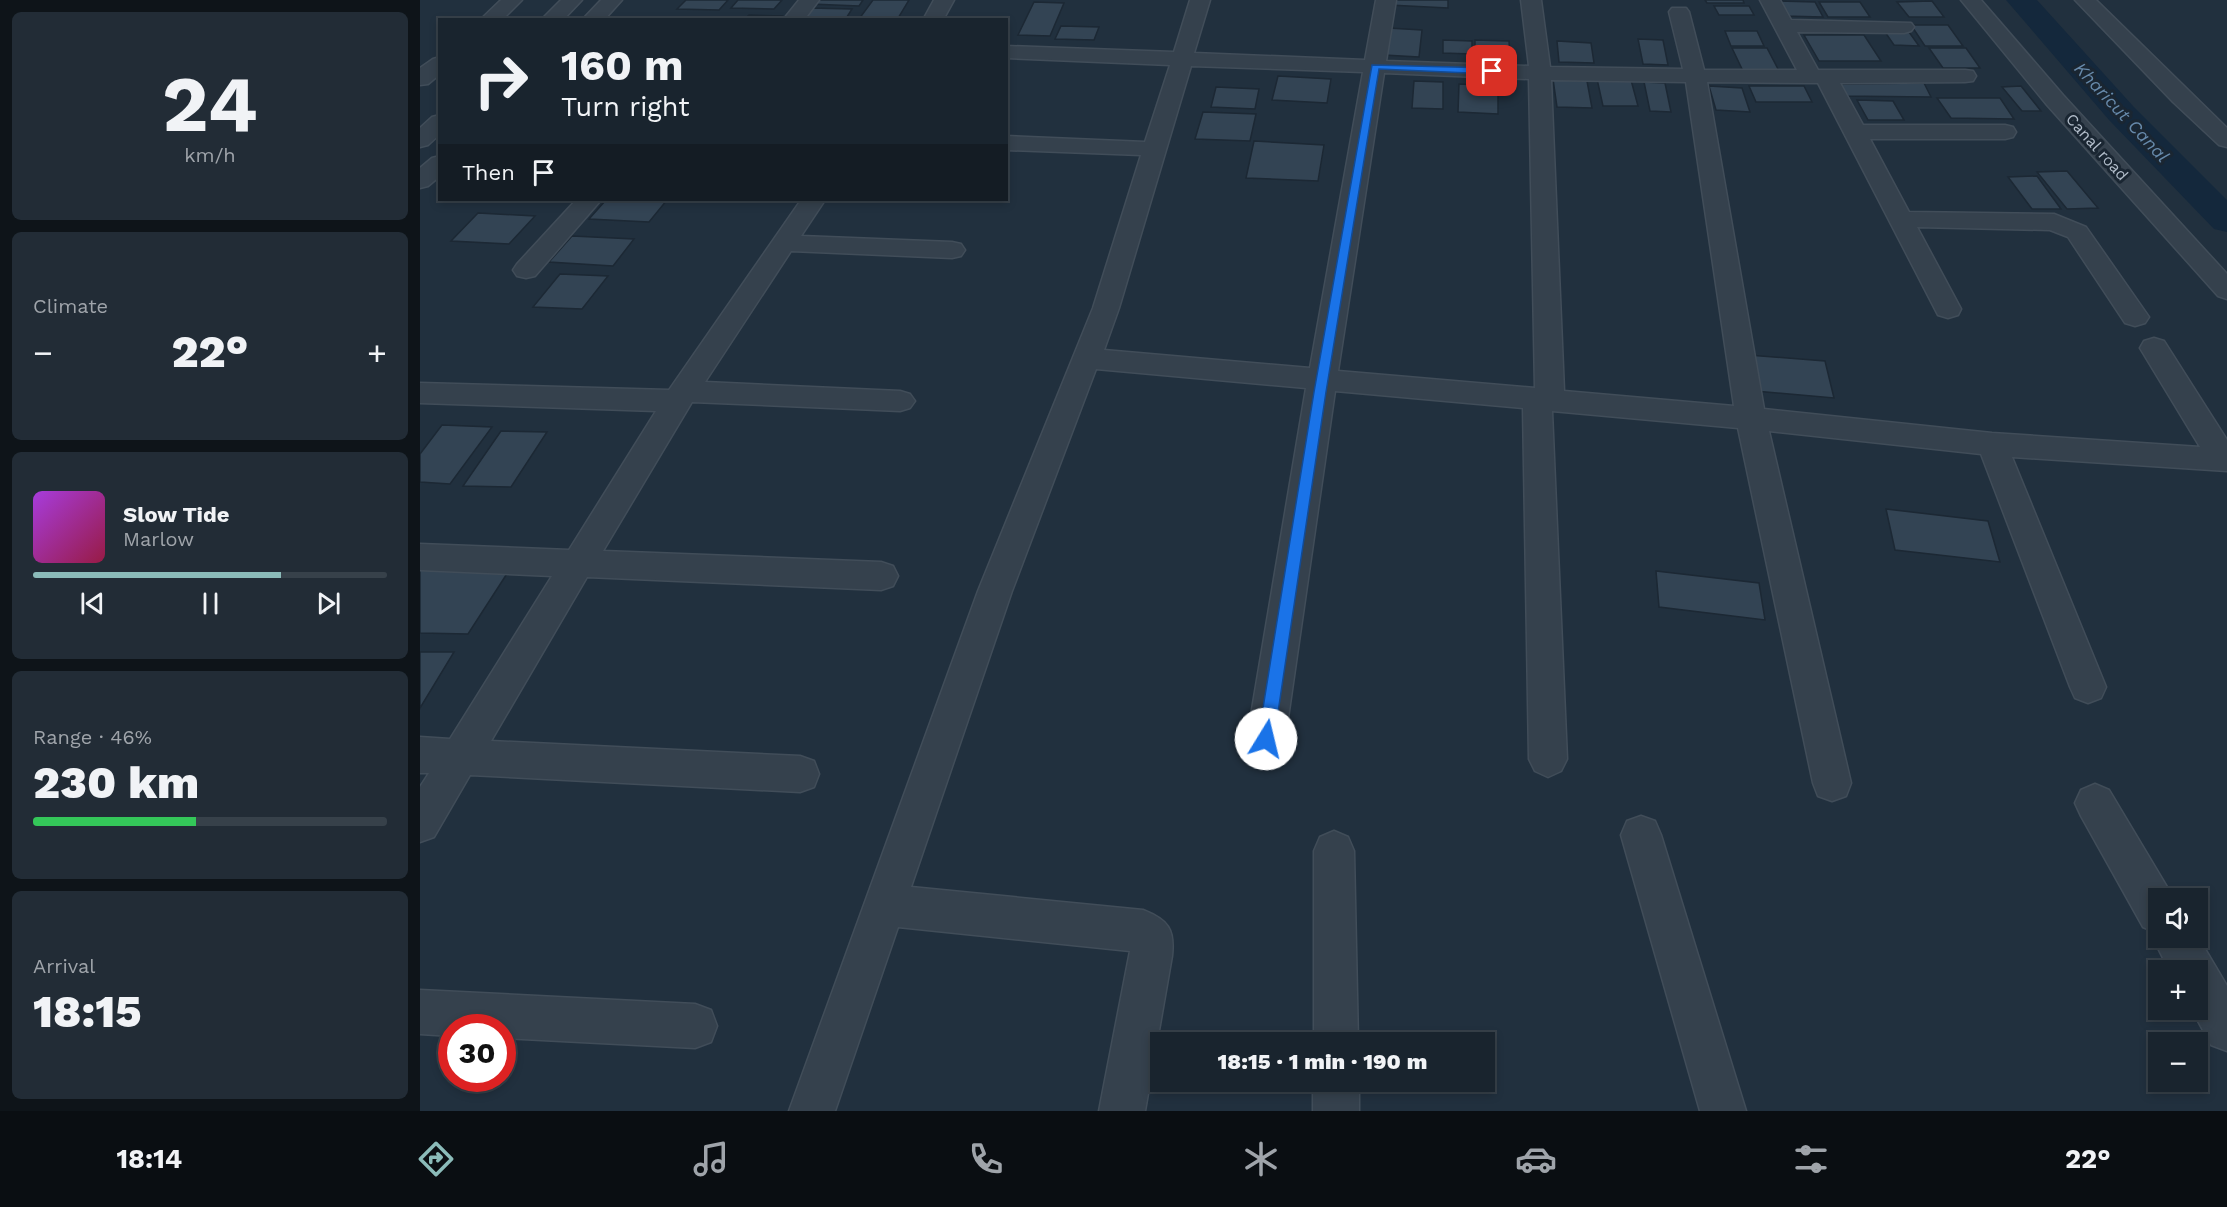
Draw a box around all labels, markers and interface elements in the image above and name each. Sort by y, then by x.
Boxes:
text: 160 m [561,41,684,90]
icon: right [462,42,540,120]
pin [1466,45,1517,96]
icon: arrive [1475,54,1508,87]
text: 24 [162,58,258,150]
water label: Kharicut Canal [2070,58,2174,166]
text: Turn right [561,91,690,123]
street label: Canal road [2062,110,2132,184]
text: km/h [184,143,236,167]
icon: arrive [527,156,560,189]
text: Then [462,160,515,185]
text: Climate [33,294,108,318]
text: 22° [172,325,248,378]
text: − [33,333,53,372]
text: + [367,333,387,372]
text: Slow Tide [123,502,230,527]
text: Marlow [123,527,194,551]
icon: previous [76,587,109,620]
icon: pause [194,587,227,620]
icon: next [312,587,345,620]
position arrow [1234,707,1298,771]
text: Range · 46% [33,725,152,749]
text: 230 km [33,756,199,809]
map controls [2148,888,2208,1092]
button: sound [2148,888,2208,948]
text: Arrival [33,954,95,978]
button: + [2148,960,2208,1020]
text: 18:15 [33,985,141,1038]
speed limit sign: 30 [438,1014,516,1092]
button: − [2148,1032,2208,1092]
text: 18:15 · 1 min · 190 m [1218,1049,1427,1074]
icon: directions [415,1138,457,1180]
icon: music [690,1138,732,1180]
icon: phone [965,1138,1007,1180]
icon: climate [1240,1138,1282,1180]
icon: car [1515,1138,1557,1180]
icon: filters [1790,1138,1832,1180]
text: 18:14 [116,1143,182,1175]
text: 22° [2065,1143,2111,1175]

